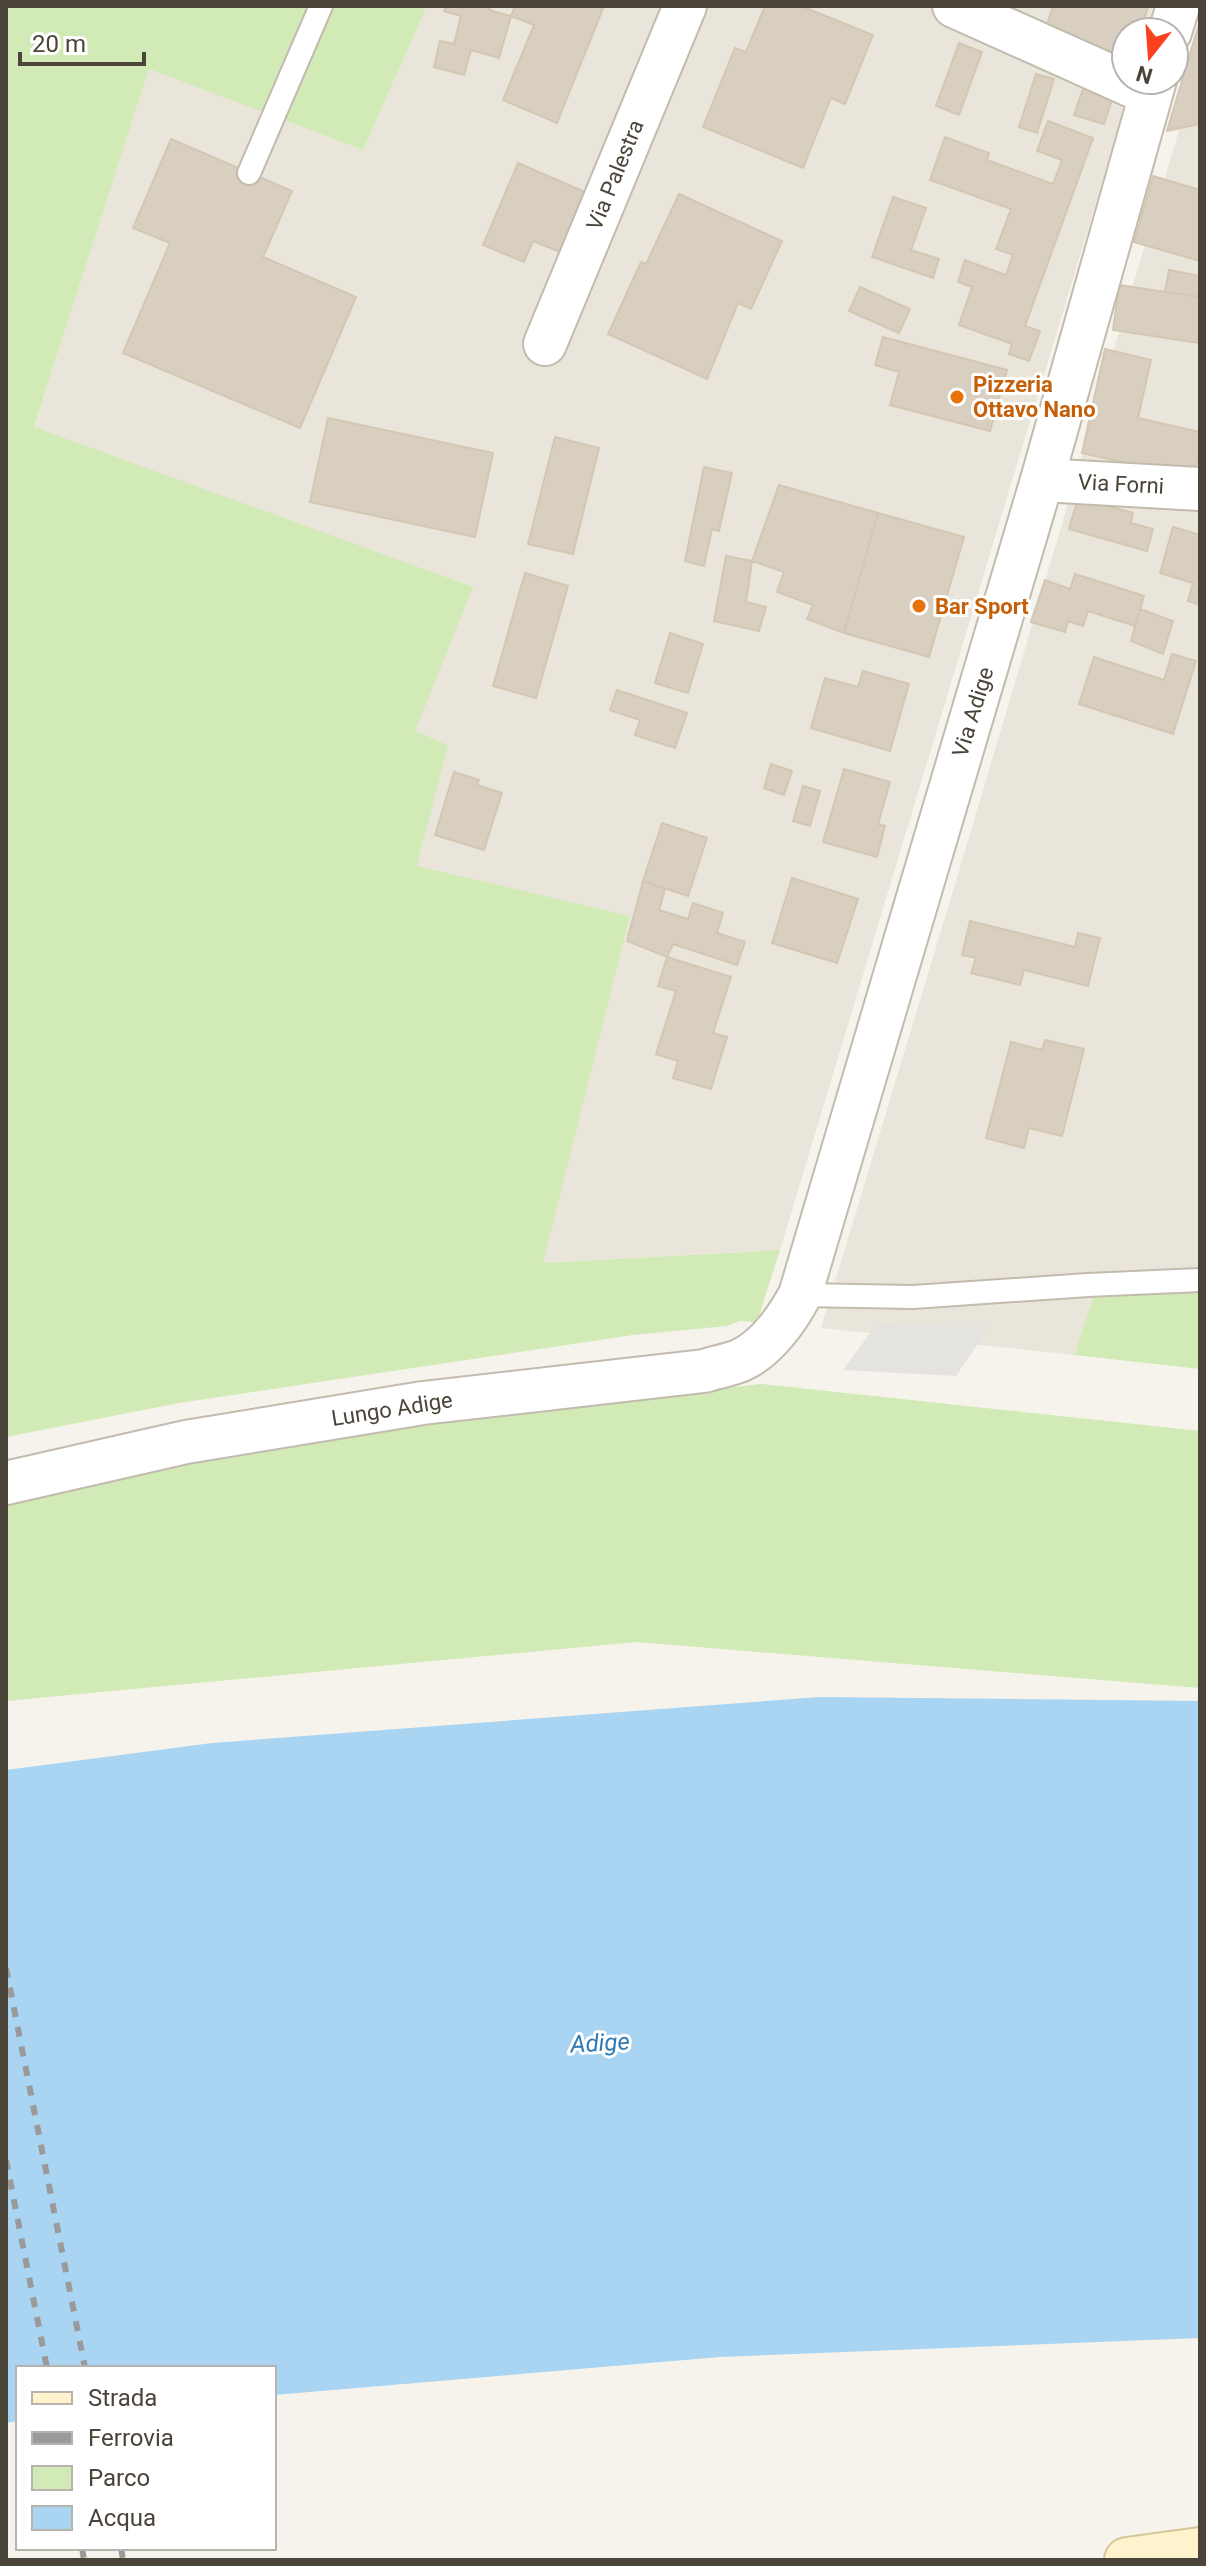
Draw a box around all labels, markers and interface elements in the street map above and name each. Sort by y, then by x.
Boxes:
scale bar [20,16,144,66]
north arrow [1110,16,1190,96]
text: 20 m [32,30,86,58]
text: N [1133,60,1155,89]
street label: Via Palestra [581,116,649,234]
place label: Pizzeria Ottavo Nano [973,372,1096,422]
marker: Pizzeria Ottavo Nano [948,388,966,406]
street label: Via Forni [1077,469,1165,499]
place label: Bar Sport [935,594,1029,619]
marker: Bar Sport [910,597,928,615]
street label: Via Adige [947,664,999,760]
street label: Lungo Adige [330,1387,454,1431]
water label: Adige [569,2027,630,2059]
legend [16,2366,276,2550]
text: Strada [88,2384,157,2412]
text: Ferrovia [88,2424,174,2452]
text: Parco [88,2464,150,2492]
text: Acqua [88,2504,156,2532]

